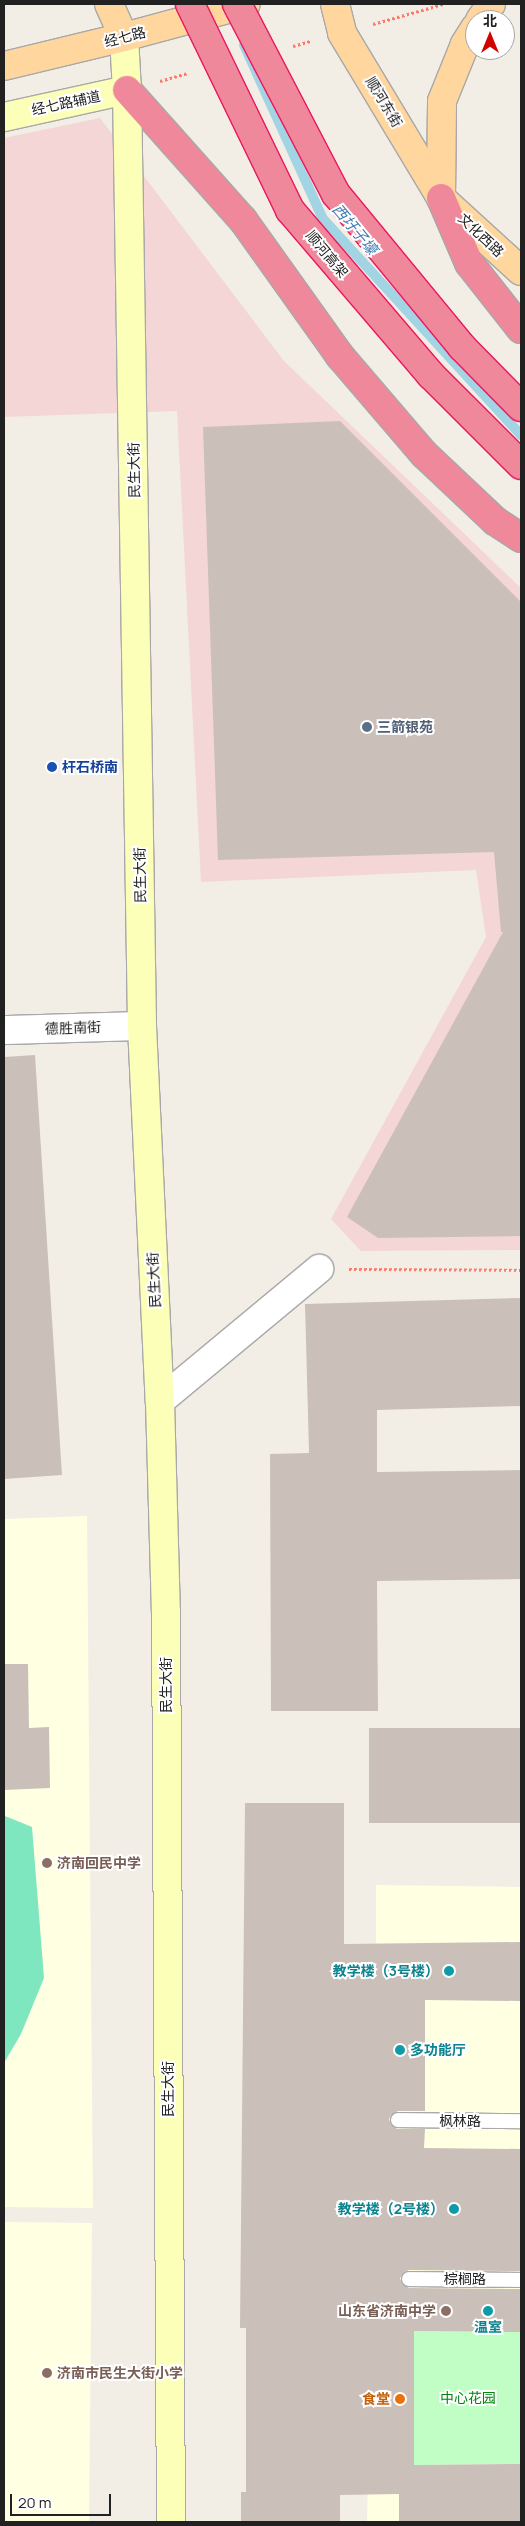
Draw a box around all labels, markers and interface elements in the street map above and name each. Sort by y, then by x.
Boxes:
north arrow [465,10,515,60]
text: 北 [483,11,497,30]
street label: 经七路 [103,24,147,50]
street label: 顺河东街 [362,74,406,130]
street label: 经七路辅道 [30,88,102,118]
water label: 西圩子壕 [329,200,381,258]
street label: 文化西路 [455,210,507,260]
street label: 顺河高架 [303,227,351,281]
street label: 民生大街 [125,442,143,498]
place label: 三箭银苑 [377,719,433,735]
marker: 三箭银苑 [361,721,373,733]
place label: 杆石桥南 [62,759,118,775]
marker: 杆石桥南 [46,761,58,773]
street label: 民生大街 [131,847,149,903]
street label: 德胜南街 [45,1019,101,1037]
street label: 民生大街 [144,1252,164,1308]
street label: 民生大街 [158,1657,174,1713]
place label: 济南回民中学 [57,1855,141,1871]
marker: 济南回民中学 [41,1857,53,1869]
place label: 教学楼（3号楼） [333,1963,439,1979]
marker: 教学楼（3号楼） [443,1965,455,1977]
place label: 多功能厅 [410,2042,466,2058]
marker: 多功能厅 [394,2044,406,2056]
street label: 民生大街 [160,2061,176,2117]
street label: 枫林路 [439,2113,481,2129]
place label: 教学楼（2号楼） [338,2201,444,2217]
marker: 教学楼（2号楼） [448,2203,460,2215]
street label: 棕榈路 [444,2271,486,2287]
place label: 山东省济南中学 [338,2303,436,2319]
marker: 山东省济南中学 [440,2305,452,2317]
marker: 温室 [482,2305,494,2317]
place label: 温室 [474,2319,502,2335]
place label: 济南市民生大街小学 [57,2365,183,2381]
marker: 济南市民生大街小学 [41,2367,53,2379]
park label: 中心花园 [440,2390,496,2406]
place label: 食堂 [362,2391,390,2407]
marker: 食堂 [394,2393,406,2405]
scale bar [12,2484,114,2516]
text: 20 m [18,2492,51,2513]

